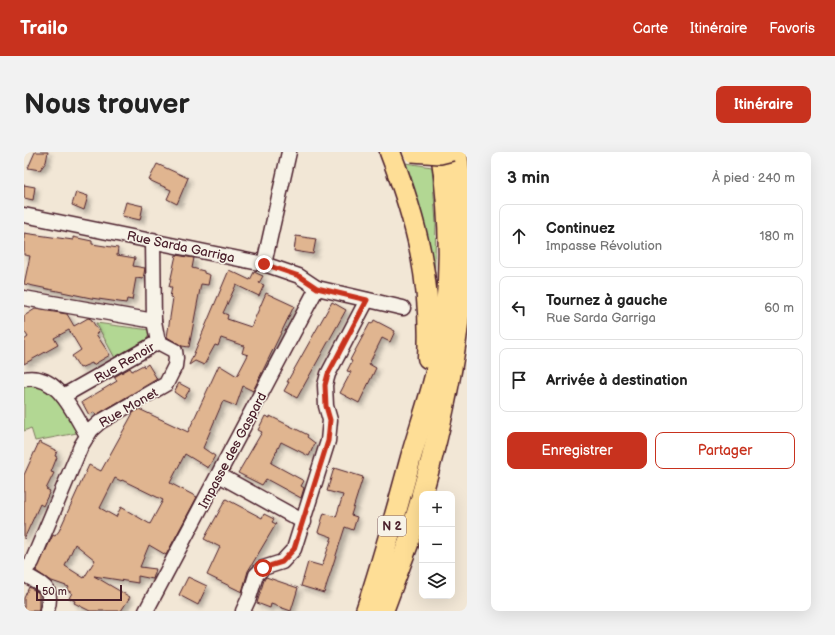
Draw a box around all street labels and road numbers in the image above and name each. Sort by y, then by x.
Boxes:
street label: Rue Sarda Garriga [125,228,236,266]
street label: Rue Renoir [91,339,158,387]
street label: Rue Monet [96,385,161,431]
street label: Impasse des Gaspard [195,390,270,511]
road number: N 2 [378,516,406,536]

